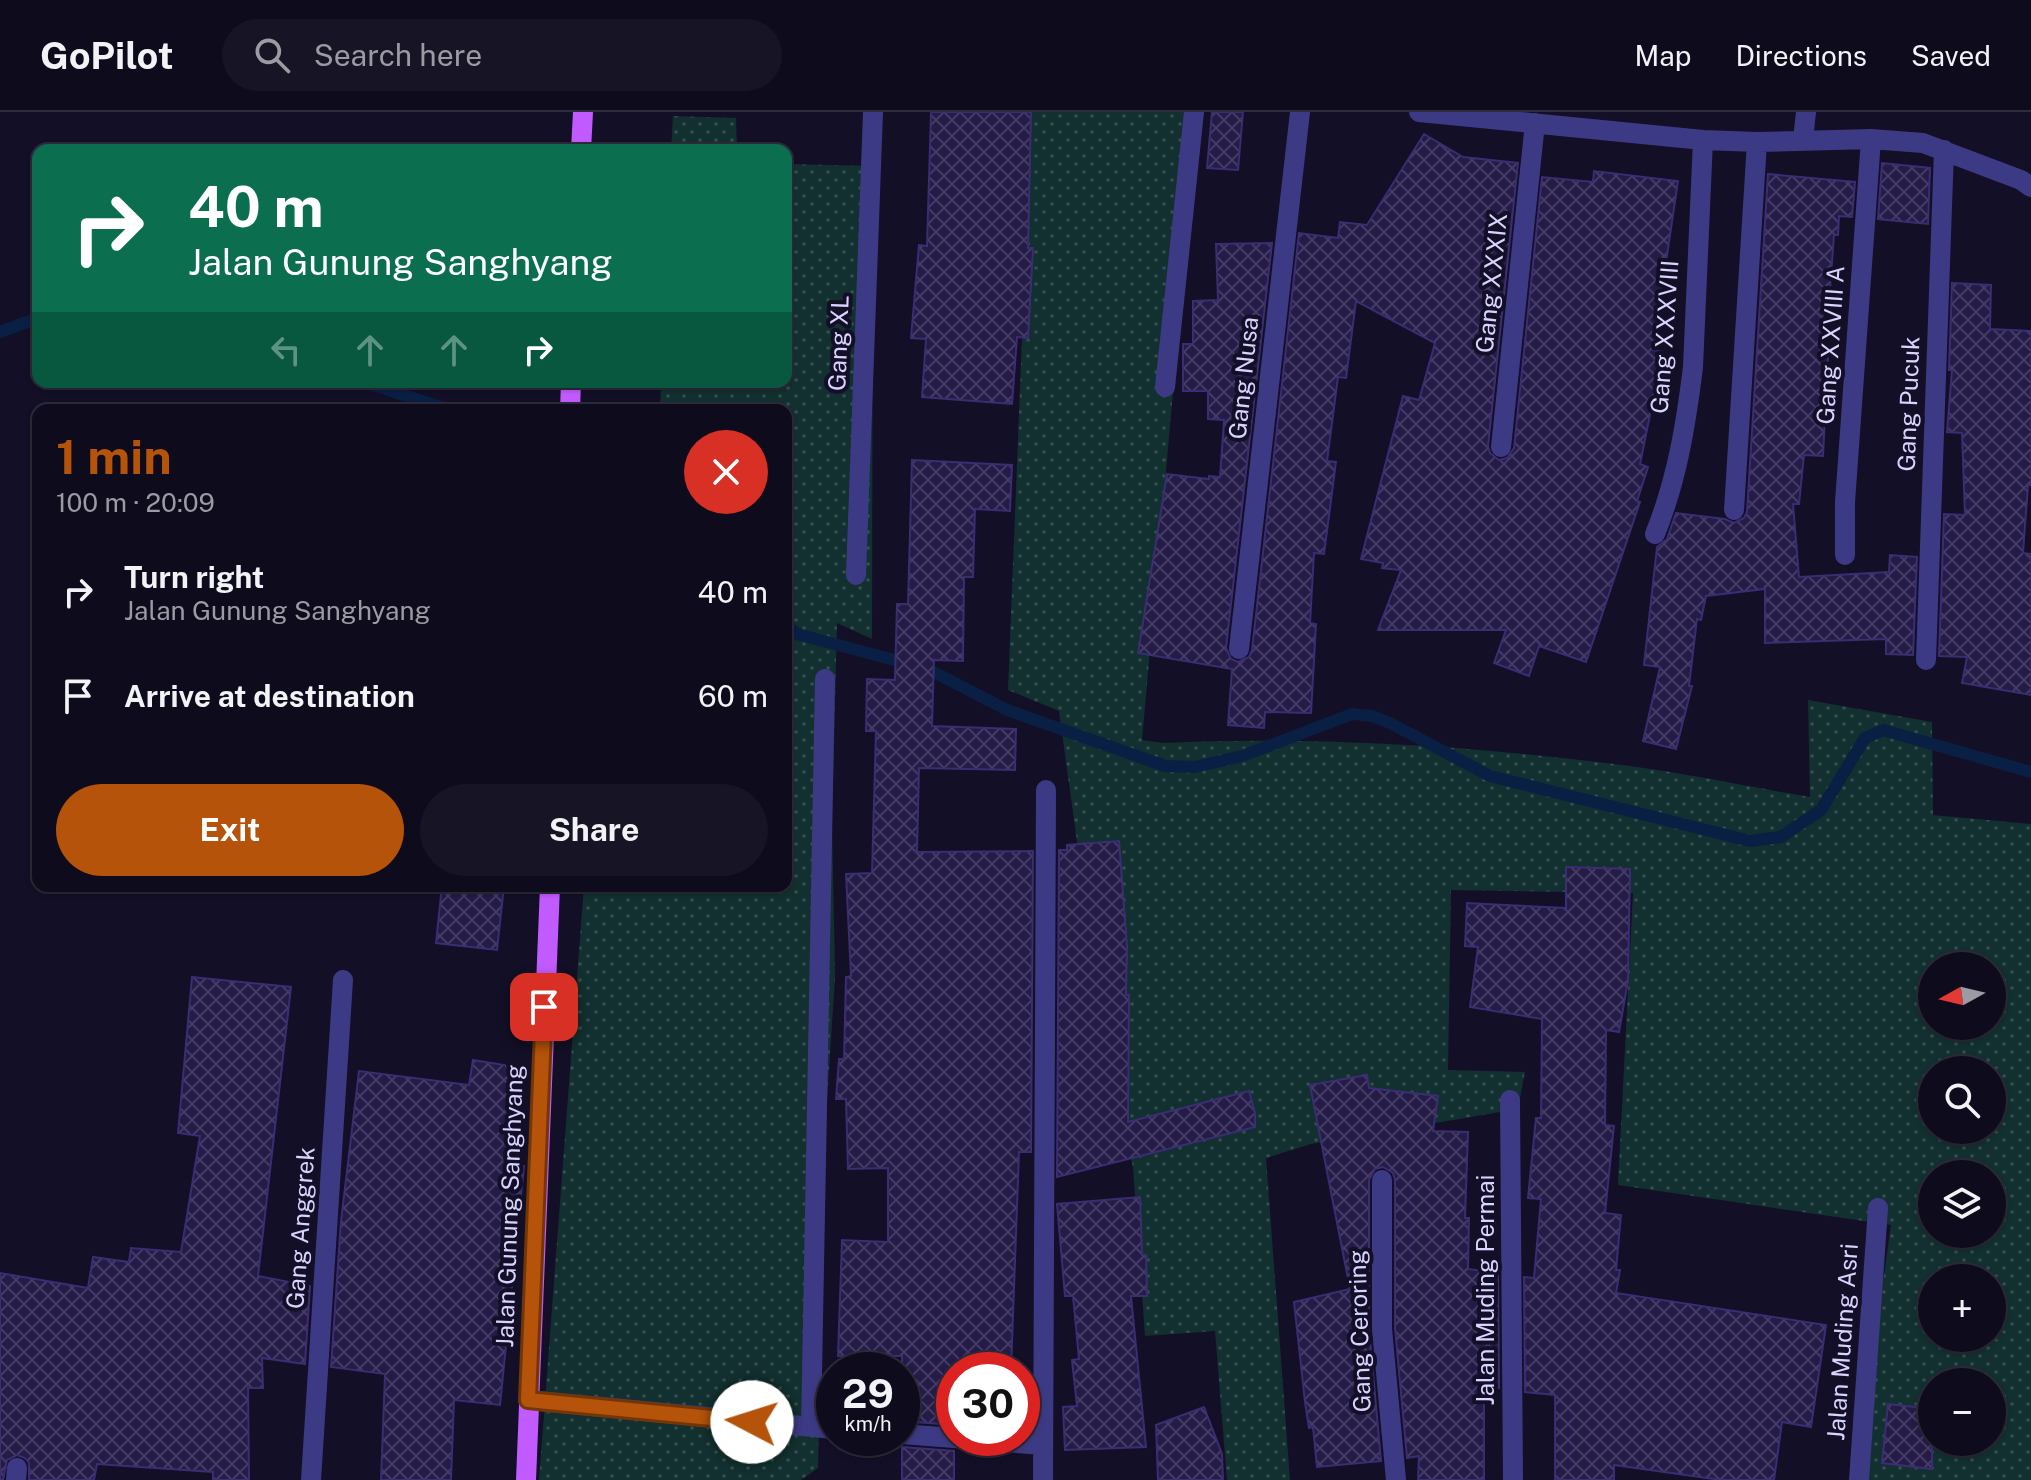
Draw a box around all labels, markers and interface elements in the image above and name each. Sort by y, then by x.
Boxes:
search box [222,19,782,91]
text: GoPilot [40,33,174,78]
icon: search [250,33,294,77]
text: Search here [314,37,482,73]
text: Map [1635,39,1691,72]
text: Directions [1735,39,1867,72]
text: Saved [1911,39,1991,72]
text: 40 m [188,174,324,240]
icon: right [56,176,160,280]
street label: Gang XXXIX [1470,211,1512,354]
text: Jalan Gunung Sanghyang [188,241,613,283]
street label: Gang XXXVIII [1645,259,1683,415]
street label: Gang XXVIII A [1810,265,1850,425]
street label: Gang XL [822,295,854,391]
street label: Gang Nusa [1223,315,1263,441]
icon: left [264,328,308,372]
icon: ahead [348,328,392,372]
icon: ahead [432,328,476,372]
icon: right [516,328,560,372]
street label: Gang Pucuk [1892,336,1924,472]
text: 1 min [56,428,172,485]
button: close [684,430,768,514]
text: 100 m · 20:09 [56,487,215,518]
text: Turn right [124,559,264,595]
icon: right [56,570,100,614]
text: 40 m [698,574,768,610]
text: Jalan Gunung Sanghyang [124,595,431,626]
icon: arrive [56,674,100,718]
text: Arrive at destination [124,678,415,714]
text: 60 m [698,678,768,714]
button: Exit [56,784,404,876]
button: Share [420,784,768,876]
north arrow [1918,952,2006,1040]
map controls [1918,952,2006,1456]
pin [510,973,578,1041]
icon: arrive [522,985,566,1029]
button: search [1918,1056,2006,1144]
street label: Jalan Gunung Sanghyang [490,1064,528,1348]
street label: Gang Anggrek [280,1146,320,1310]
button: layers [1918,1160,2006,1248]
street label: Jalan Muding Permai [1471,1174,1499,1406]
street label: Jalan Muding Asri [1821,1243,1863,1441]
street label: Gang Ceroring [1342,1249,1376,1413]
button: + [1918,1264,2006,1352]
speed limit sign: 30 [936,1352,1040,1456]
button: − [1918,1368,2006,1456]
text: 29 [842,1370,894,1417]
position arrow [710,1380,794,1464]
text: km/h [844,1412,892,1436]

